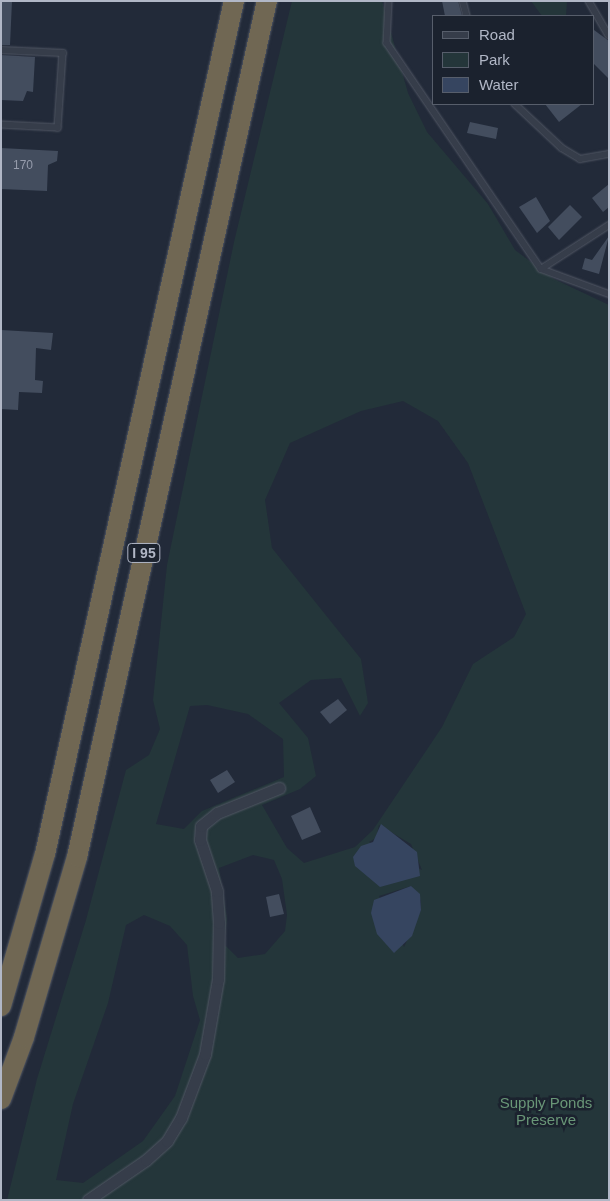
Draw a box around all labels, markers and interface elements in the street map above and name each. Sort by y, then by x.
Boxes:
legend [432,15,595,105]
text: Road [479,26,515,43]
text: Park [479,51,510,68]
text: Water [479,76,518,93]
house number: 170 [13,159,33,173]
road number: I 95 [126,542,162,564]
park label: Supply Ponds Preserve [500,1093,592,1128]

